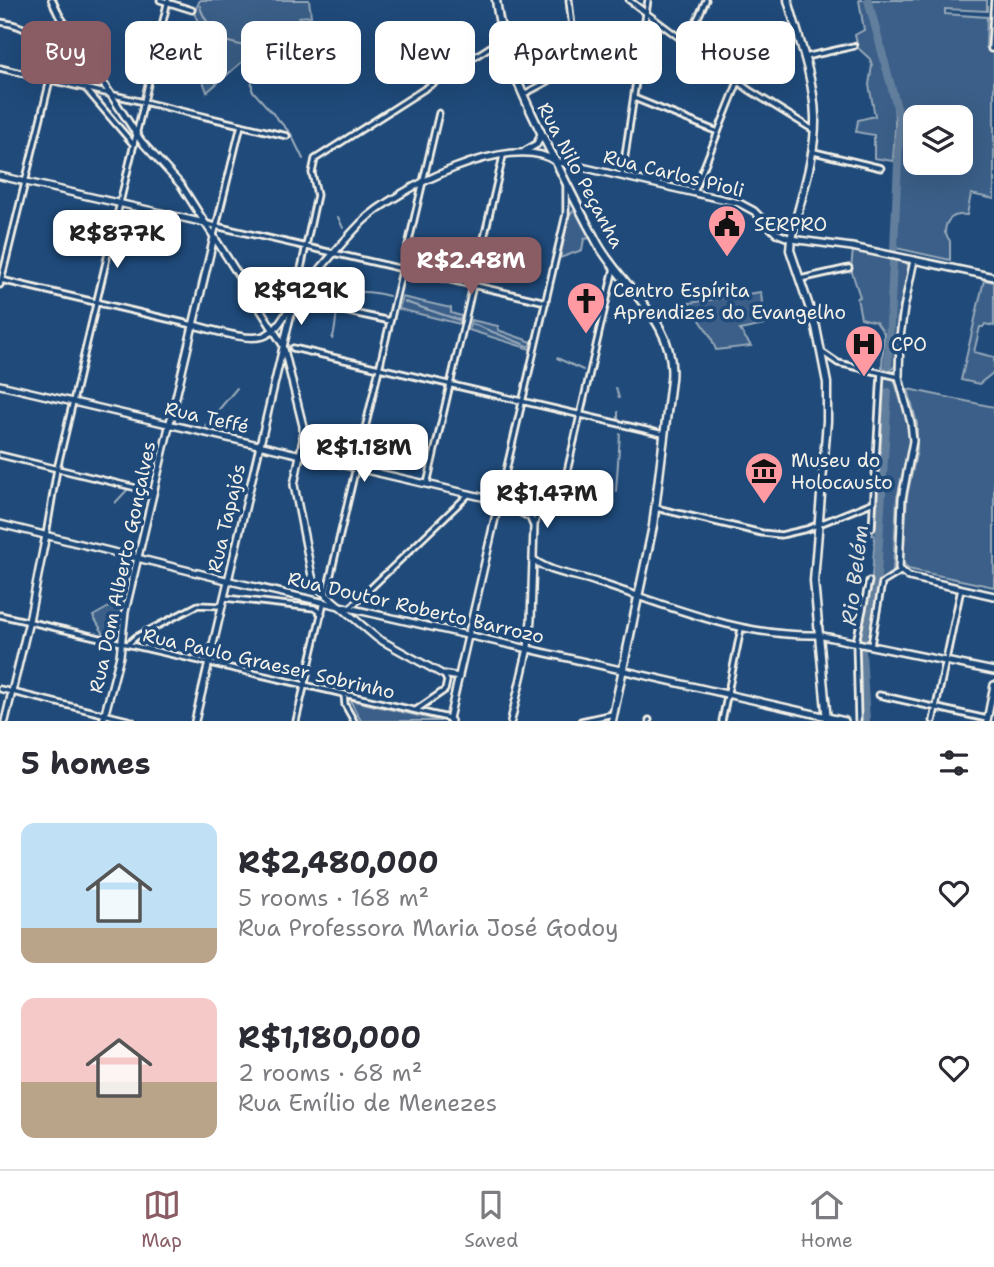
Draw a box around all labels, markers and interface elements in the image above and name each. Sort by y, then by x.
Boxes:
chip: Buy [21,21,111,84]
chip: Rent [125,21,227,84]
chip: Filters [241,21,361,84]
chip: New [375,21,475,84]
chip: Apartment [489,21,662,84]
chip: House [676,21,795,84]
street label: Rua Nilo Peçanha [532,98,630,253]
map controls [903,105,973,175]
button: layers [903,105,973,175]
street label: Rua Carlos Pioli [601,144,747,203]
public building icon: SERPRO [706,203,748,258]
pin: R$877K [60,210,174,270]
place label: SERPRO [754,212,827,237]
text: R$877K [69,218,165,248]
pin: R$2.48M [406,238,536,297]
text: R$2.48M [416,245,526,275]
pin: R$929K [244,268,358,327]
text: R$929K [254,275,348,305]
place label: Centro Espírita Aprendizes do Evangelho [613,278,846,325]
church icon: Centro Espírita Aprendizes do Evangelho [565,280,607,335]
hospital icon: CPO [843,323,885,378]
place label: CPO [891,332,927,357]
street label: Rua Teffé [162,396,252,439]
pin: R$1.18M [299,424,429,484]
text: R$1.18M [316,432,412,462]
street label: Rua Dom Alberto Gonçalves [84,439,161,695]
place label: Museu do Holocausto [791,448,893,495]
museum icon: Museu do Holocausto [743,450,785,505]
street label: Rua Tapajós [202,461,251,575]
pin: R$1.47M [482,470,612,530]
text: R$1.47M [496,478,598,508]
water label: Rio Belém [835,523,875,627]
street label: Rua Doutor Roberto Barrozo [285,566,547,649]
street label: Rua Paulo Graeser Sobrinho [140,622,397,705]
text: 5 homes [21,743,151,784]
icon: filters [935,744,973,782]
text: R$2,480,000 [238,842,439,883]
icon: home [77,851,161,935]
icon: heart [935,874,973,912]
text: 5 rooms · 168 m² [238,883,429,913]
text: Rua Professora Maria José Godoy [238,913,618,943]
text: R$1,180,000 [238,1017,421,1058]
icon: home [77,1026,161,1110]
icon: heart [935,1049,973,1087]
text: 2 rooms · 68 m² [238,1058,422,1088]
text: Rua Emílio de Menezes [238,1088,497,1118]
tab: Map [141,1186,182,1253]
tab: Saved [464,1186,518,1253]
tab: Home [801,1186,853,1253]

